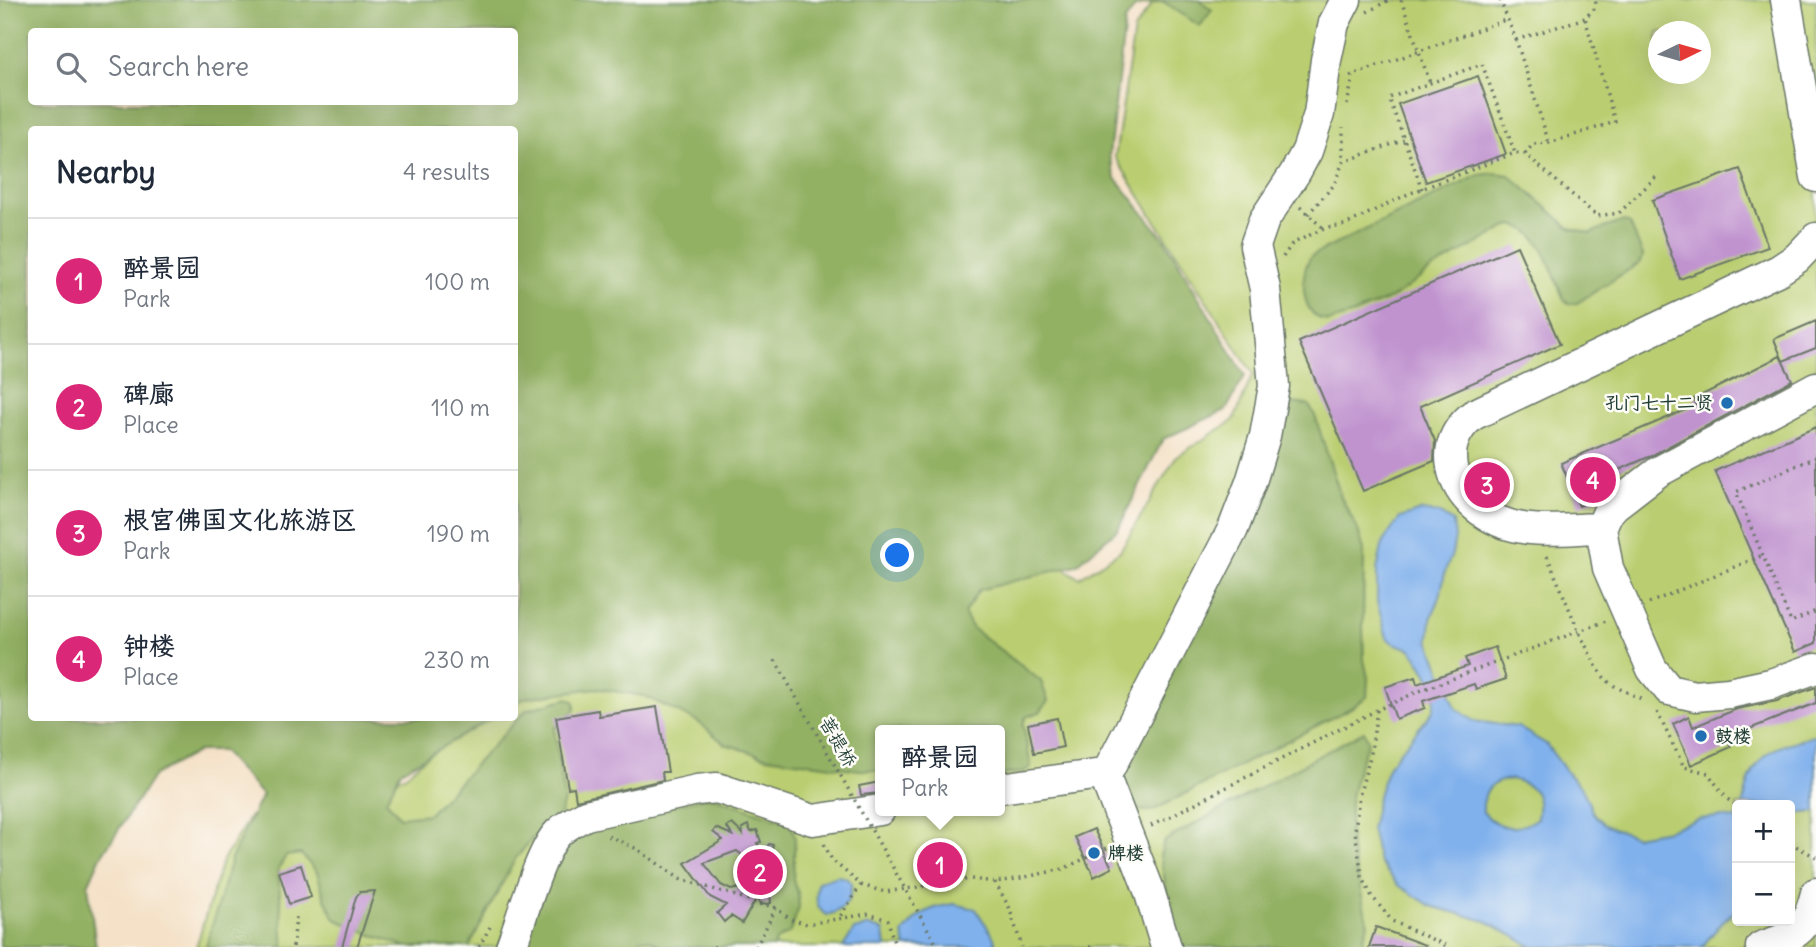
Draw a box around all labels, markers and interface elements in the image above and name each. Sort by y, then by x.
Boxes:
north arrow [1648,21,1711,84]
search box [28,28,518,105]
icon: search [52,48,90,86]
text: Search here [108,50,249,83]
text: Nearby [56,153,156,191]
text: 4 results [403,157,490,186]
text: 醉景园 [123,251,201,284]
text: 1 [74,267,84,296]
text: 100 m [425,267,490,296]
text: Park [123,284,171,313]
text: 碑廊 [123,377,175,410]
place label: 孔门七十二贤 [1605,391,1713,414]
text: 2 [73,393,85,422]
text: 110 m [431,393,490,422]
marker: 孔门七十二贤 [1719,395,1735,411]
text: Place [123,410,179,439]
pin: 4 [1570,454,1616,506]
pin: 3 [1464,459,1510,511]
text: 根宫佛国文化旅游区 [123,503,357,536]
text: 3 [72,519,86,548]
text: 190 m [427,519,490,548]
text: Park [123,536,171,565]
your location [880,538,914,572]
text: 钟楼 [123,629,175,662]
text: 4 [72,645,86,674]
text: 230 m [424,645,490,674]
text: Place [123,662,179,691]
street label: 菩提桥 [815,713,862,771]
place label: 鼓楼 [1715,724,1751,747]
popup [875,725,1005,816]
marker: 鼓楼 [1693,728,1709,744]
text: 醉景园 [901,740,979,773]
text: Park [901,773,949,802]
map controls [1732,800,1795,926]
button: + [1732,800,1795,863]
pin: 1 [917,839,963,891]
place label: 牌楼 [1108,841,1144,864]
marker: 牌楼 [1086,845,1102,861]
pin: 2 [737,846,783,898]
button: − [1732,863,1795,926]

